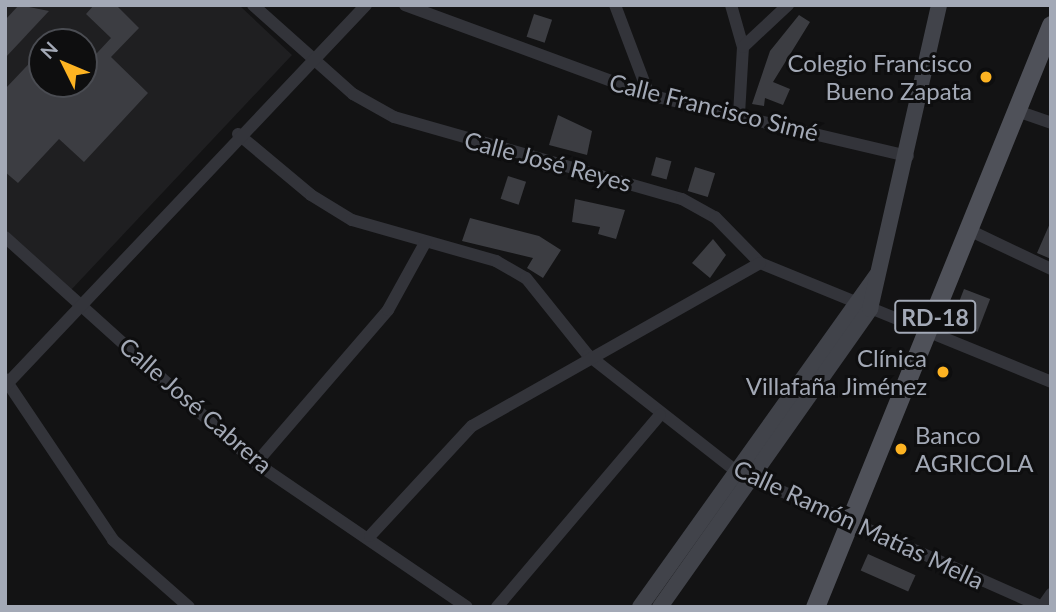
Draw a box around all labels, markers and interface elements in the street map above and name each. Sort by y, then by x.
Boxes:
north arrow [28,28,98,98]
text: N [35,37,62,63]
place label: Colegio Francisco Bueno Zapata [787,49,972,105]
street label: Calle Francisco Simé [607,67,821,147]
marker: Colegio Francisco Bueno Zapata [978,69,994,85]
street label: Calle José Reyes [461,125,635,197]
road number: RD-18 [893,298,977,336]
street label: Calle José Cabrera [114,331,278,479]
place label: Clínica Villafaña Jiménez [745,344,927,400]
marker: Clínica Villafaña Jiménez [933,362,953,382]
place label: Banco AGRICOLA [915,421,1034,477]
marker: Banco AGRICOLA [893,441,909,457]
street label: Calle Ramón Matías Mella [729,453,989,595]

